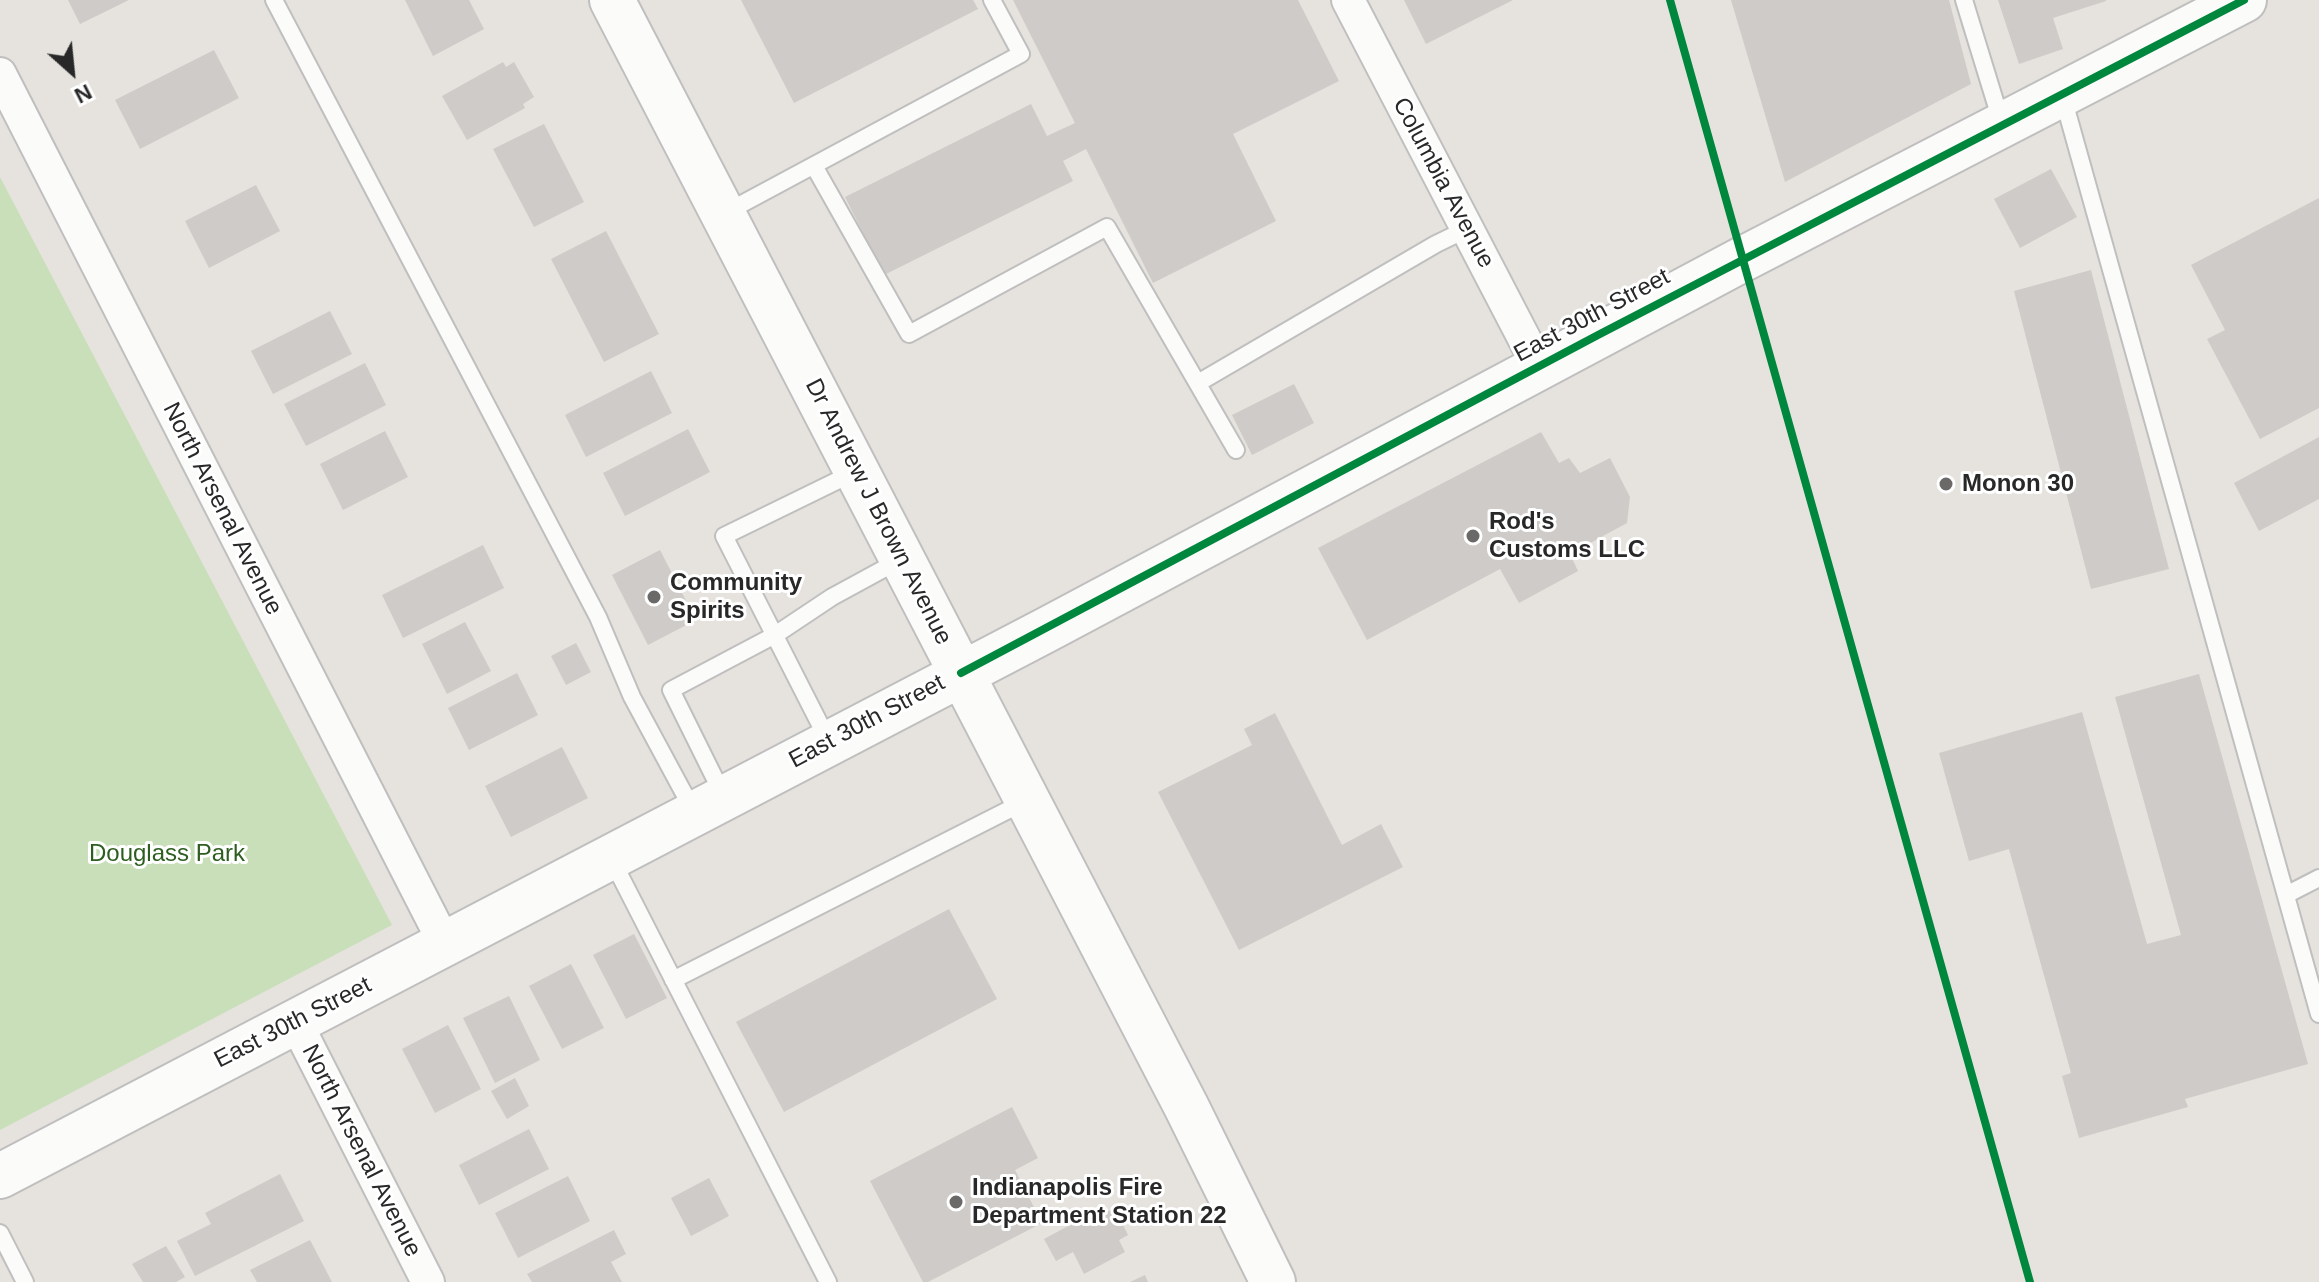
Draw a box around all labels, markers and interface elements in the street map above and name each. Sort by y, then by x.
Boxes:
north arrow [32,32,112,112]
text: N [70,79,96,109]
street label: Columbia Avenue [1386,93,1500,273]
street label: East 30th Street [1509,263,1675,369]
street label: Dr Andrew J Brown Avenue [798,374,958,650]
street label: North Arsenal Avenue [156,398,288,620]
place label: Monon 30 [1962,470,2074,498]
marker: Monon 30 [1937,475,1955,493]
place label: Rod's Customs LLC [1489,508,1645,564]
marker: Rod's Customs LLC [1464,527,1482,545]
place label: Community Spirits [670,569,802,625]
marker: Community Spirits [645,588,663,606]
street label: East 30th Street [784,669,950,775]
park label: Douglass Park [89,840,245,868]
street label: East 30th Street [210,971,376,1075]
street label: North Arsenal Avenue [295,1040,427,1262]
place label: Indianapolis Fire Department Station 22 [972,1174,1227,1230]
marker: Indianapolis Fire Department Station 22 [947,1193,965,1211]

